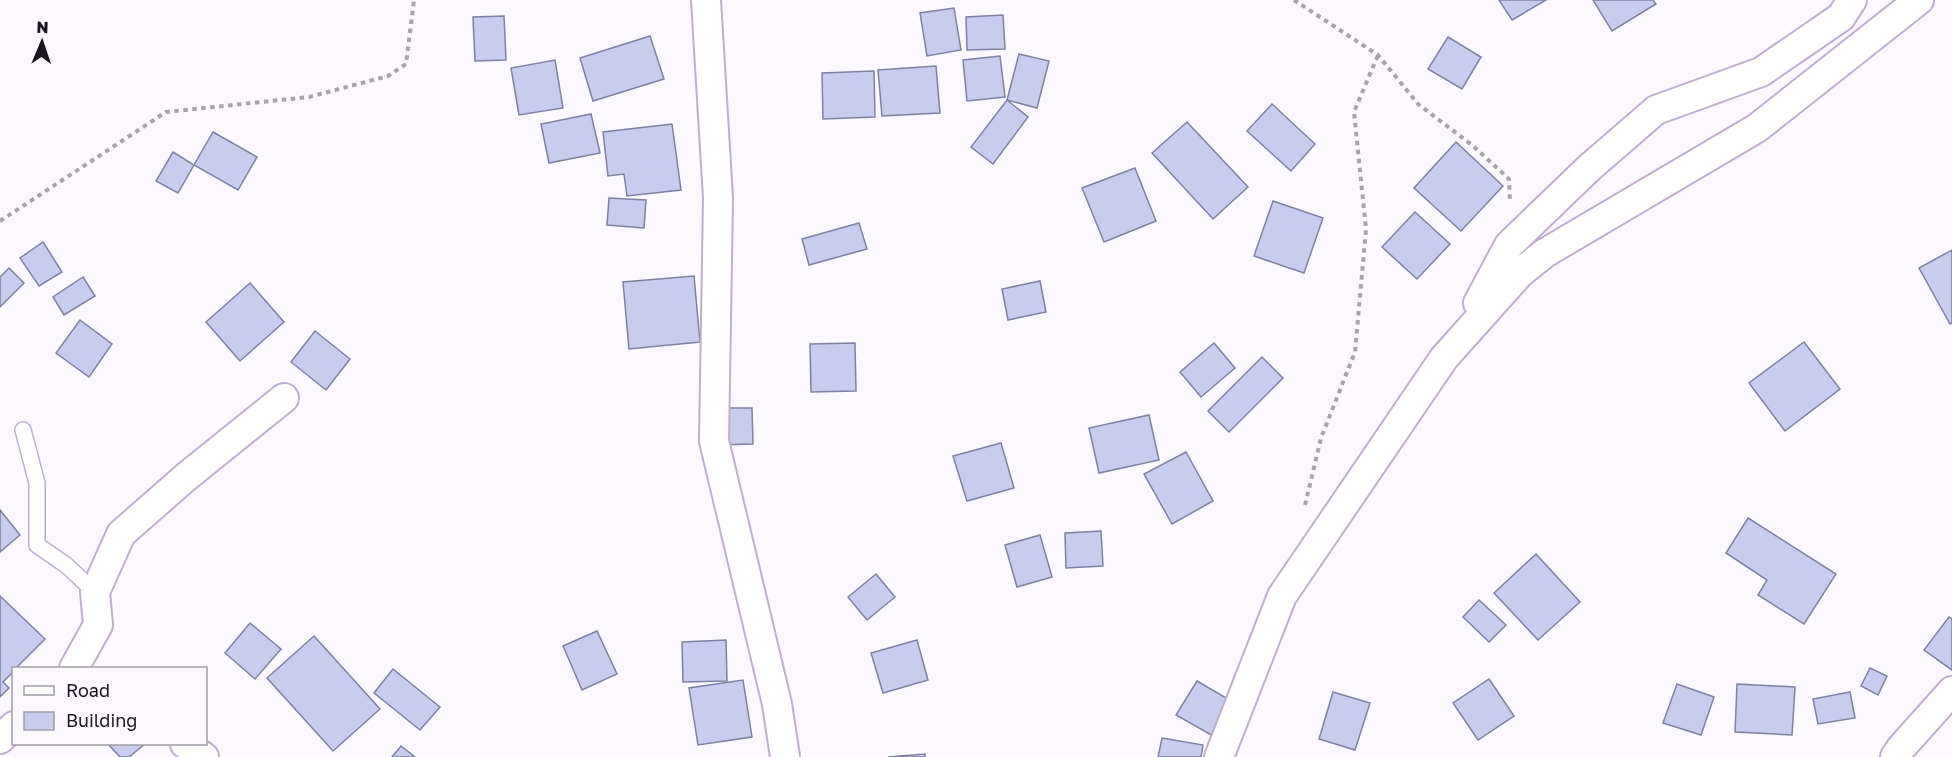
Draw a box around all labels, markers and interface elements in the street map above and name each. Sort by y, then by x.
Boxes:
north arrow [12,12,72,72]
text: N [36,17,49,37]
legend [12,667,207,745]
text: Road [66,679,110,701]
text: Building [66,709,137,731]

